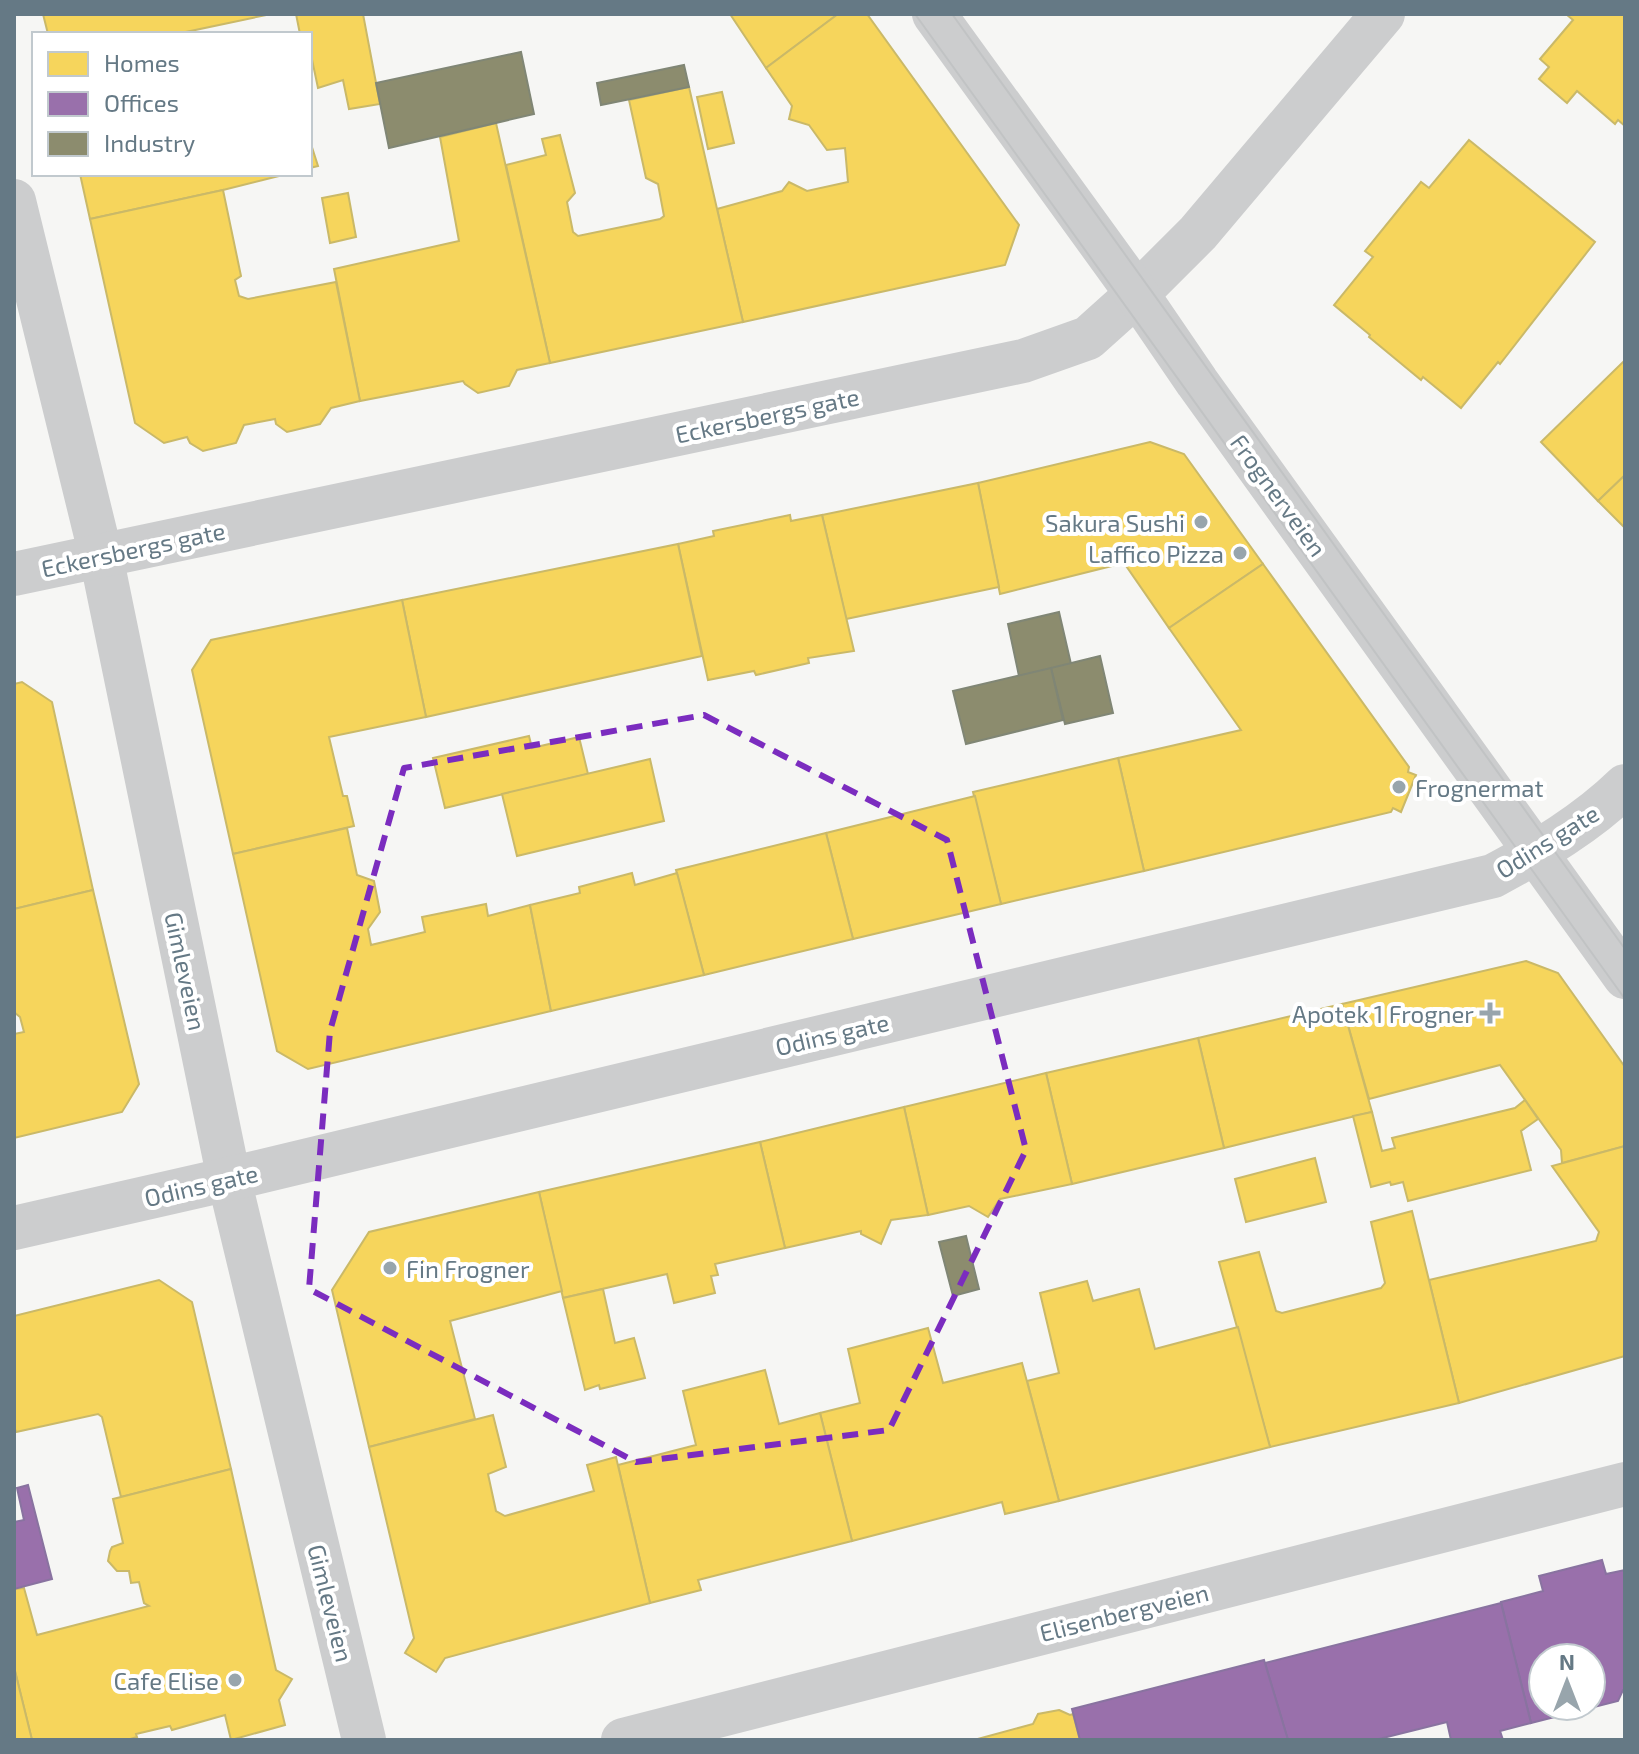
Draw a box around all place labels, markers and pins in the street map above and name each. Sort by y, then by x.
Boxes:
place label: Sakura Sushi [1045,508,1185,537]
marker: Sakura Sushi [1192,513,1210,531]
place label: Laffico Pizza [1088,539,1224,568]
marker: Laffico Pizza [1231,544,1249,562]
place label: Frognermat [1415,773,1544,802]
marker: Frognermat [1390,778,1408,796]
place label: Apotek 1 Frogner [1292,999,1474,1028]
marker: Apotek 1 Frogner [1481,1004,1499,1022]
place label: Fin Frogner [406,1254,530,1283]
marker: Fin Frogner [381,1259,399,1277]
place label: Cafe Elise [113,1666,219,1695]
marker: Cafe Elise [226,1671,244,1689]

